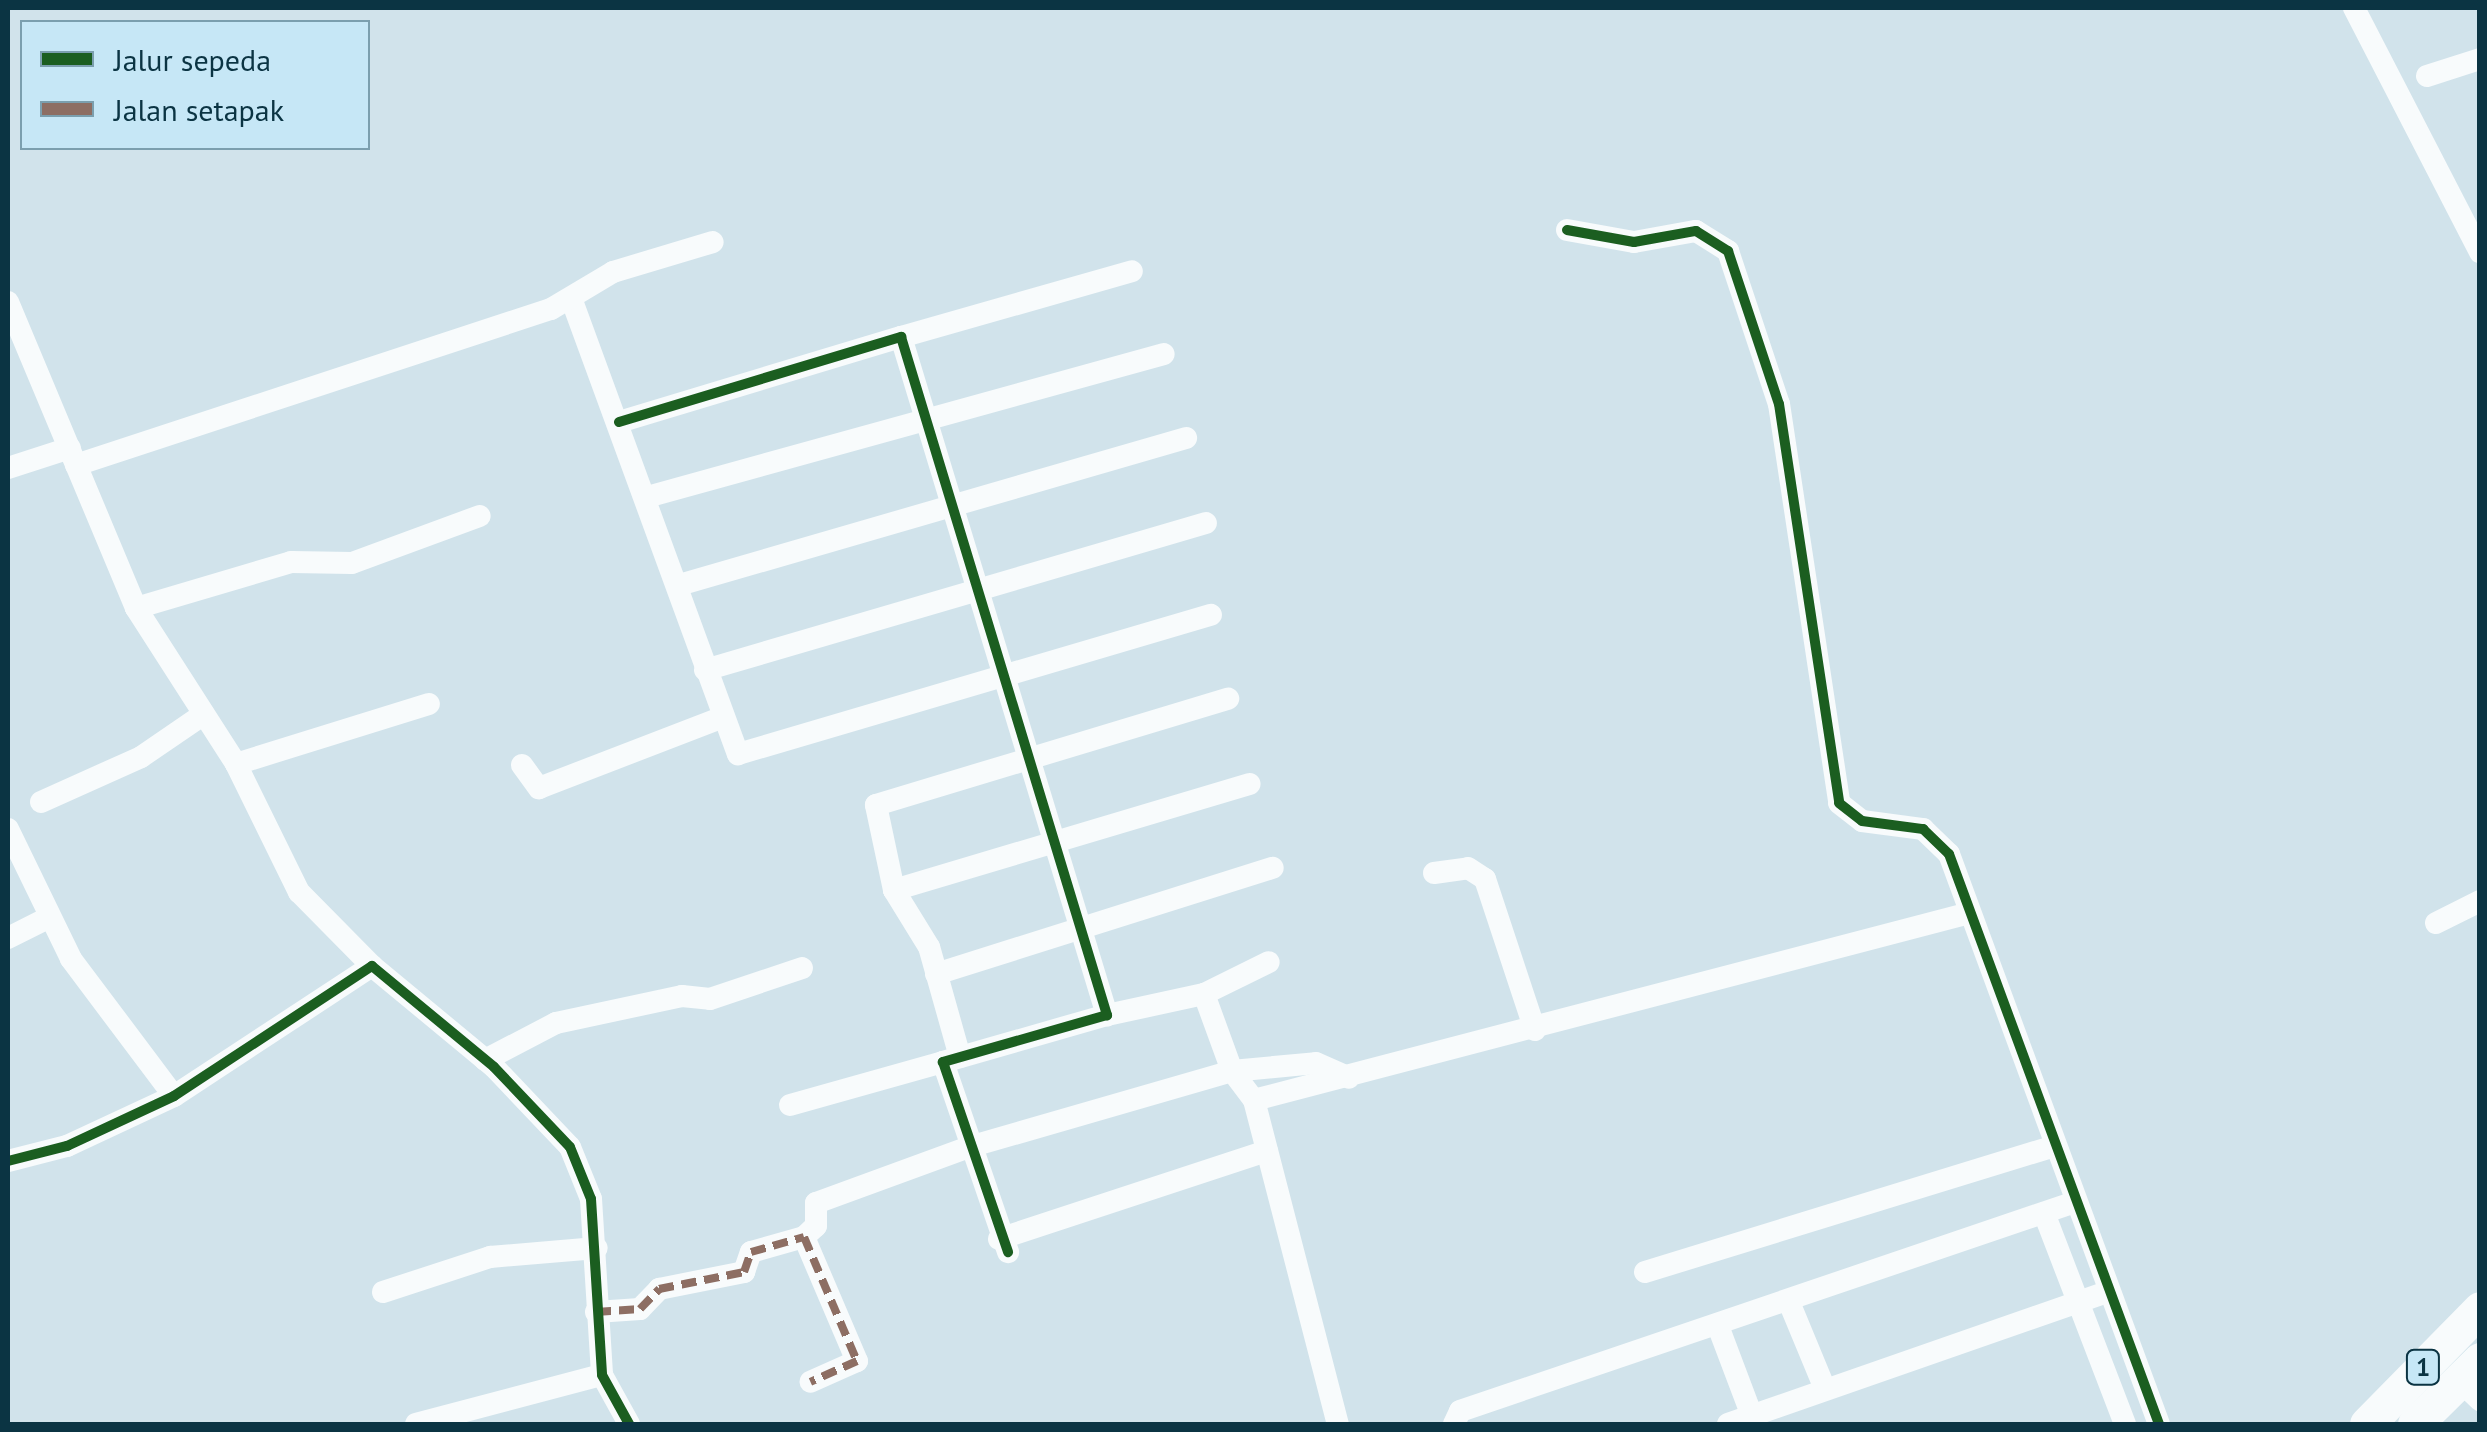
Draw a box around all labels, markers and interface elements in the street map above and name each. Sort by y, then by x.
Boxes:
legend [20,20,370,150]
text: Jalur sepeda [114,40,271,79]
text: Jalan setapak [114,90,284,129]
road number: 1 [2406,1347,2440,1387]

